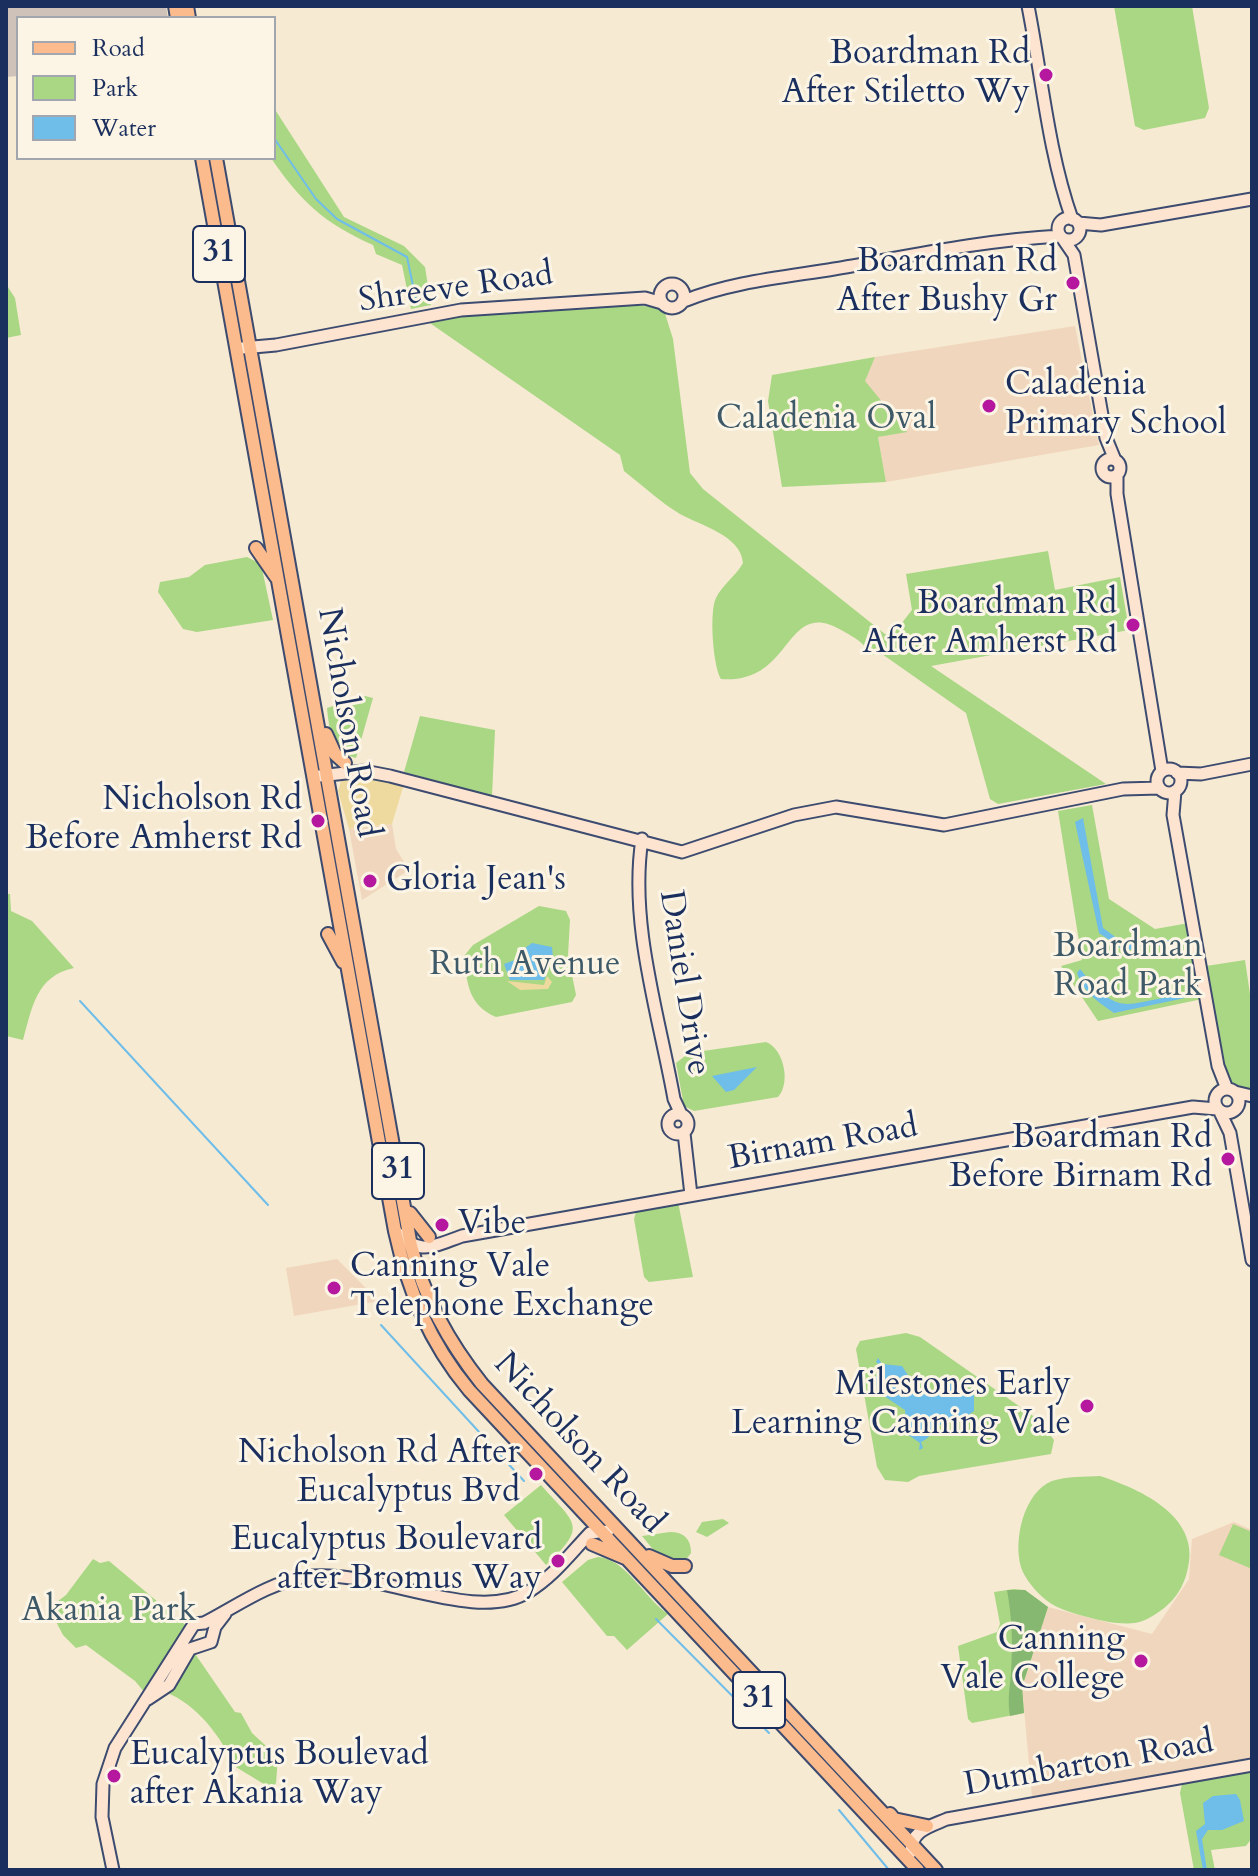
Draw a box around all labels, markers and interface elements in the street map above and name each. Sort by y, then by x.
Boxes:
legend [16,16,276,160]
text: Road [92,32,145,65]
place label: Boardman Rd After Stiletto Wy [782,35,1030,114]
marker: Boardman Rd After Stiletto Wy [1037,66,1055,84]
text: Park [92,72,138,105]
text: Water [92,112,156,145]
road number: 31 [193,226,245,282]
place label: Boardman Rd After Bushy Gr [837,243,1057,322]
street label: Shreeve Road [356,255,556,323]
marker: Boardman Rd After Bushy Gr [1064,274,1082,292]
place label: Caladenia Primary School [1005,366,1227,446]
marker: Caladenia Primary School [980,397,998,415]
park label: Caladenia Oval [716,400,936,440]
place label: Boardman Rd After Amherst Rd [862,585,1117,664]
street label: Nicholson Road [307,605,387,841]
marker: Boardman Rd After Amherst Rd [1124,616,1142,634]
place label: Nicholson Rd Before Amherst Rd [25,781,302,860]
marker: Nicholson Rd Before Amherst Rd [309,812,327,830]
place label: Gloria Jean's [386,861,566,901]
marker: Gloria Jean's [361,872,379,890]
street label: Daniel Drive [648,888,718,1078]
park label: Boardman Road Park [1053,928,1203,1008]
park label: Ruth Avenue [429,946,621,986]
street label: Birnam Road [725,1107,921,1181]
place label: Boardman Rd Before Birnam Rd [949,1119,1212,1198]
road number: 31 [372,1143,424,1199]
marker: Boardman Rd Before Birnam Rd [1219,1150,1237,1168]
place label: Vibe [458,1205,526,1245]
marker: Vibe [433,1216,451,1234]
place label: Canning Vale Telephone Exchange [350,1248,654,1328]
marker: Canning Vale Telephone Exchange [325,1279,343,1297]
street label: Nicholson Road [484,1345,672,1543]
place label: Milestones Early Learning Canning Vale [731,1366,1071,1446]
marker: Milestones Early Learning Canning Vale [1078,1397,1096,1415]
place label: Nicholson Rd After Eucalyptus Bvd [238,1434,520,1514]
marker: Nicholson Rd After Eucalyptus Bvd [527,1465,545,1483]
place label: Eucalyptus Boulevard after Bromus Way [231,1521,542,1600]
marker: Eucalyptus Boulevard after Bromus Way [549,1552,567,1570]
park label: Akania Park [21,1592,197,1632]
place label: Canning Vale College [940,1621,1125,1700]
marker: Canning Vale College [1132,1652,1150,1670]
road number: 31 [733,1672,785,1728]
street label: Dumbarton Road [961,1723,1217,1807]
place label: Eucalyptus Boulevad after Akania Way [130,1736,429,1816]
marker: Eucalyptus Boulevad after Akania Way [105,1767,123,1785]

